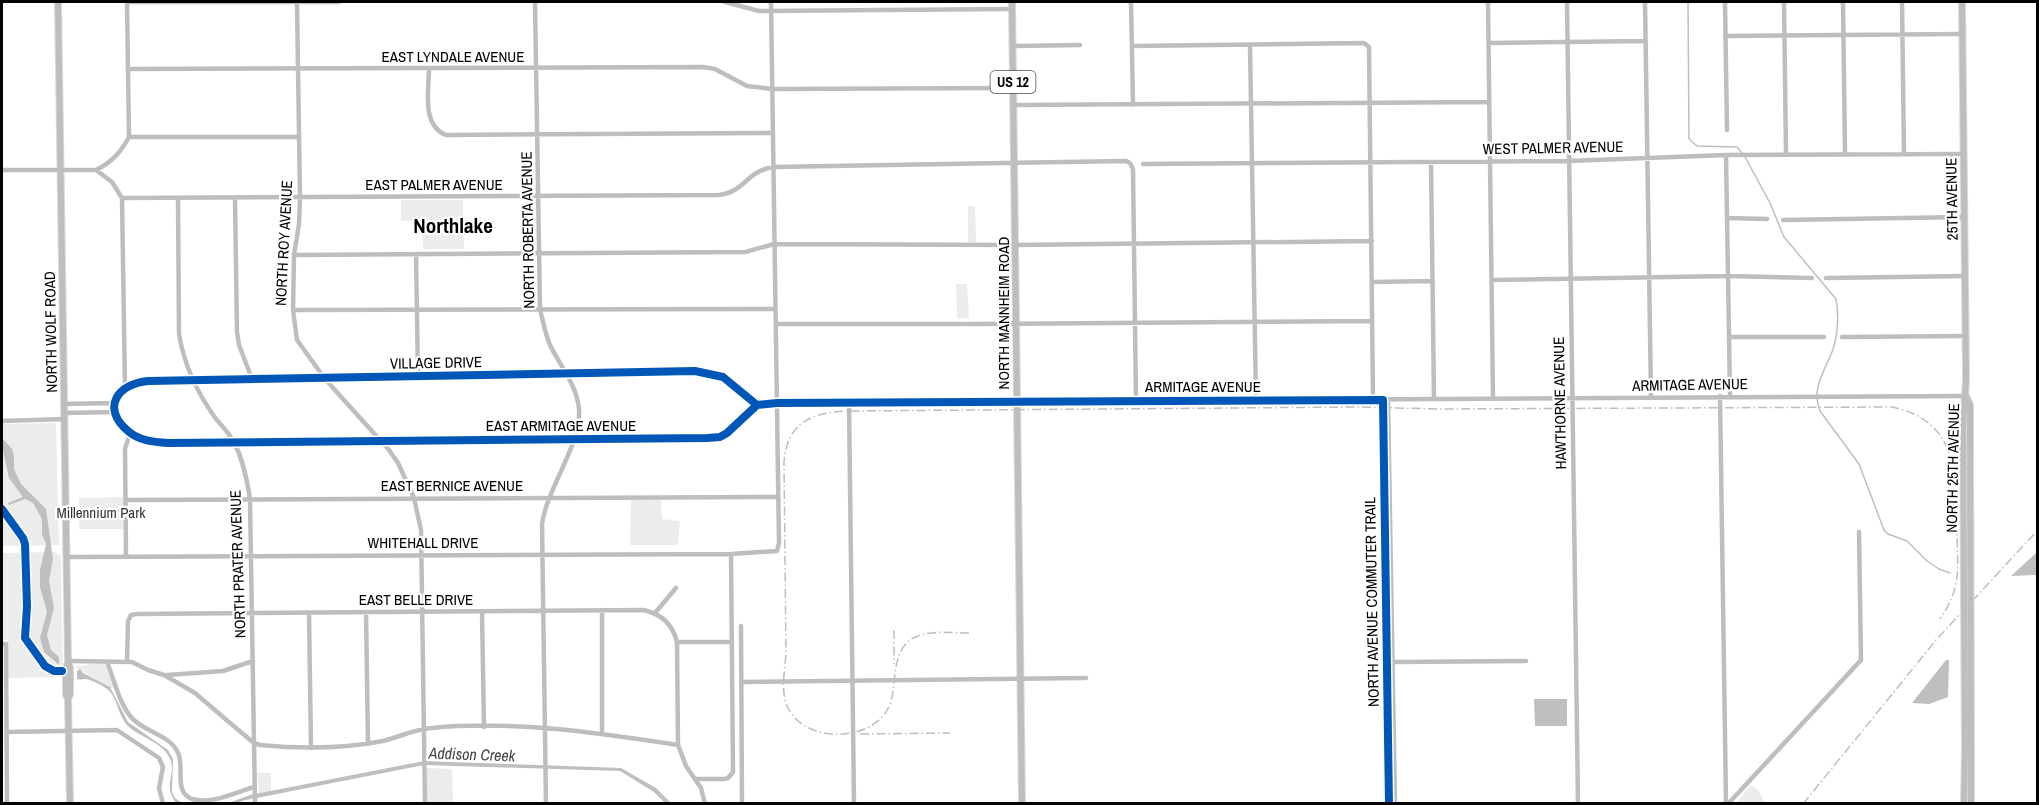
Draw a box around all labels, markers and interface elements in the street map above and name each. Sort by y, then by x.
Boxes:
street label: EAST LYNDALE AVENUE [382,46,524,67]
road number: US 12 [990,71,1036,93]
street label: WEST PALMER AVENUE [1482,136,1624,159]
street label: NORTH ROBERTA AVENUE [516,151,539,309]
street label: 25TH AVENUE [1940,158,1963,240]
street label: EAST PALMER AVENUE [365,174,503,195]
street label: NORTH ROY AVENUE [270,180,297,306]
district label: Northlake [413,211,493,240]
street label: NORTH MANNHEIM ROAD [993,236,1014,389]
street label: NORTH WOLF ROAD [39,271,62,393]
street label: HAWTHORNE AVENUE [1548,337,1571,469]
street label: VILLAGE DRIVE [390,351,482,374]
street label: ARMITAGE AVENUE [1631,373,1748,396]
street label: ARMITAGE AVENUE [1144,376,1261,397]
street label: NORTH 25TH AVENUE [1941,403,1964,533]
street label: EAST ARMITAGE AVENUE [486,415,636,436]
street label: EAST BERNICE AVENUE [381,475,523,496]
street label: NORTH PRATER AVENUE [224,490,251,639]
street label: NORTH AVENUE COMMUTER TRAIL [1359,497,1384,707]
park label: Millennium Park [57,502,146,523]
street label: WHITEHALL DRIVE [368,532,478,553]
street label: EAST BELLE DRIVE [359,589,473,610]
water label: Addison Creek [427,741,516,767]

